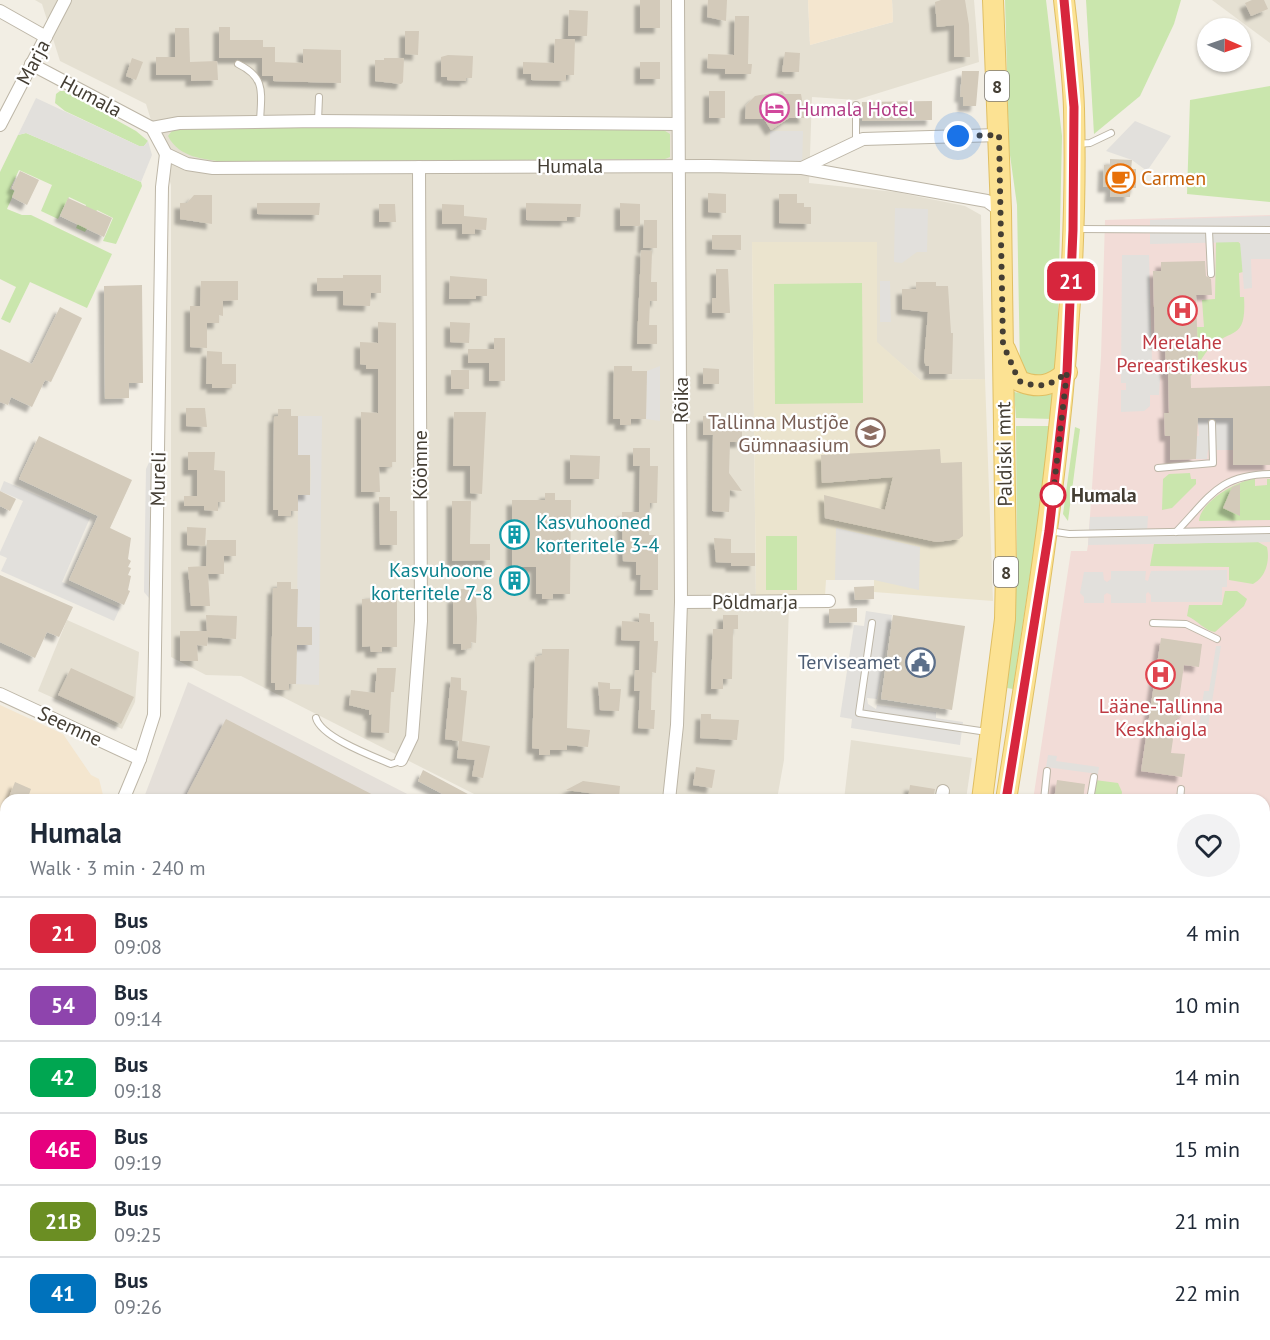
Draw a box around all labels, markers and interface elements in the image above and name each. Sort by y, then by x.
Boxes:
north arrow [1197,18,1251,72]
map controls [1197,18,1251,72]
street label: Marja [10,35,56,89]
street label: Humala [56,69,126,123]
road number: 8 [985,71,1009,101]
hotel icon: Humala Hotel [759,93,791,125]
place label: Humala Hotel [796,96,914,122]
your location [943,121,973,151]
street label: Humala [537,153,603,179]
cafe icon: Carmen [1104,162,1136,194]
place label: Carmen [1141,165,1206,191]
line badge: 21 [1044,262,1098,300]
text: 21 [1059,268,1083,295]
hospital icon: Merelahe Perearstikeskus [1166,295,1198,327]
place label: Merelahe Perearstikeskus [1116,329,1248,378]
street label: Rõika [668,377,694,423]
street label: Paldiski mnt [990,401,1018,507]
place label: Tallinna Mustjõe Gümnaasium [708,409,849,458]
school or university icon: Tallinna Mustjõe Gümnaasium [854,417,886,449]
street label: Köömne [407,430,433,500]
street label: Mureli [145,451,171,507]
marker: Humala [1040,482,1066,508]
place label: Humala [1071,482,1137,508]
place label: Kasvuhooned korteritele 3-4 [536,509,659,558]
building icon: Kasvuhooned korteritele 3-4 [499,518,531,550]
place label: Kasvuhoone korteritele 7-8 [371,557,493,606]
road number: 8 [994,557,1018,587]
building icon: Kasvuhoone korteritele 7-8 [498,565,530,597]
street label: Põldmarja [712,589,798,615]
public building icon: Terviseamet [905,646,937,678]
place label: Terviseamet [798,649,900,675]
hospital icon: Lääne-Tallinna Keskhaigla [1145,659,1177,691]
place label: Lääne-Tallinna Keskhaigla [1099,693,1223,742]
street label: Seemne [34,700,106,752]
text: Humala [30,814,122,851]
button: heart [1177,814,1240,877]
text: Walk · 3 min · 240 m [30,855,206,881]
text: Bus [114,906,148,934]
text: 4 min [1186,919,1240,947]
text: 21 [51,920,75,947]
text: 09:08 [114,934,162,960]
text: Bus [114,978,148,1006]
text: 10 min [1174,991,1240,1019]
text: 54 [51,992,75,1019]
text: 09:14 [114,1006,162,1032]
text: Bus [114,1050,148,1078]
text: 14 min [1174,1063,1240,1091]
text: 42 [51,1064,75,1091]
text: 09:18 [114,1078,162,1104]
text: Bus [114,1122,148,1150]
text: 15 min [1174,1135,1240,1163]
text: 46E [46,1136,80,1163]
text: 09:19 [114,1150,162,1176]
text: Bus [114,1194,148,1222]
text: 21 min [1174,1207,1240,1235]
text: 21B [45,1208,81,1235]
text: 09:25 [114,1222,162,1248]
text: Bus [114,1266,148,1294]
text: 22 min [1174,1279,1240,1307]
text: 41 [51,1280,75,1307]
text: 09:26 [114,1294,162,1320]

